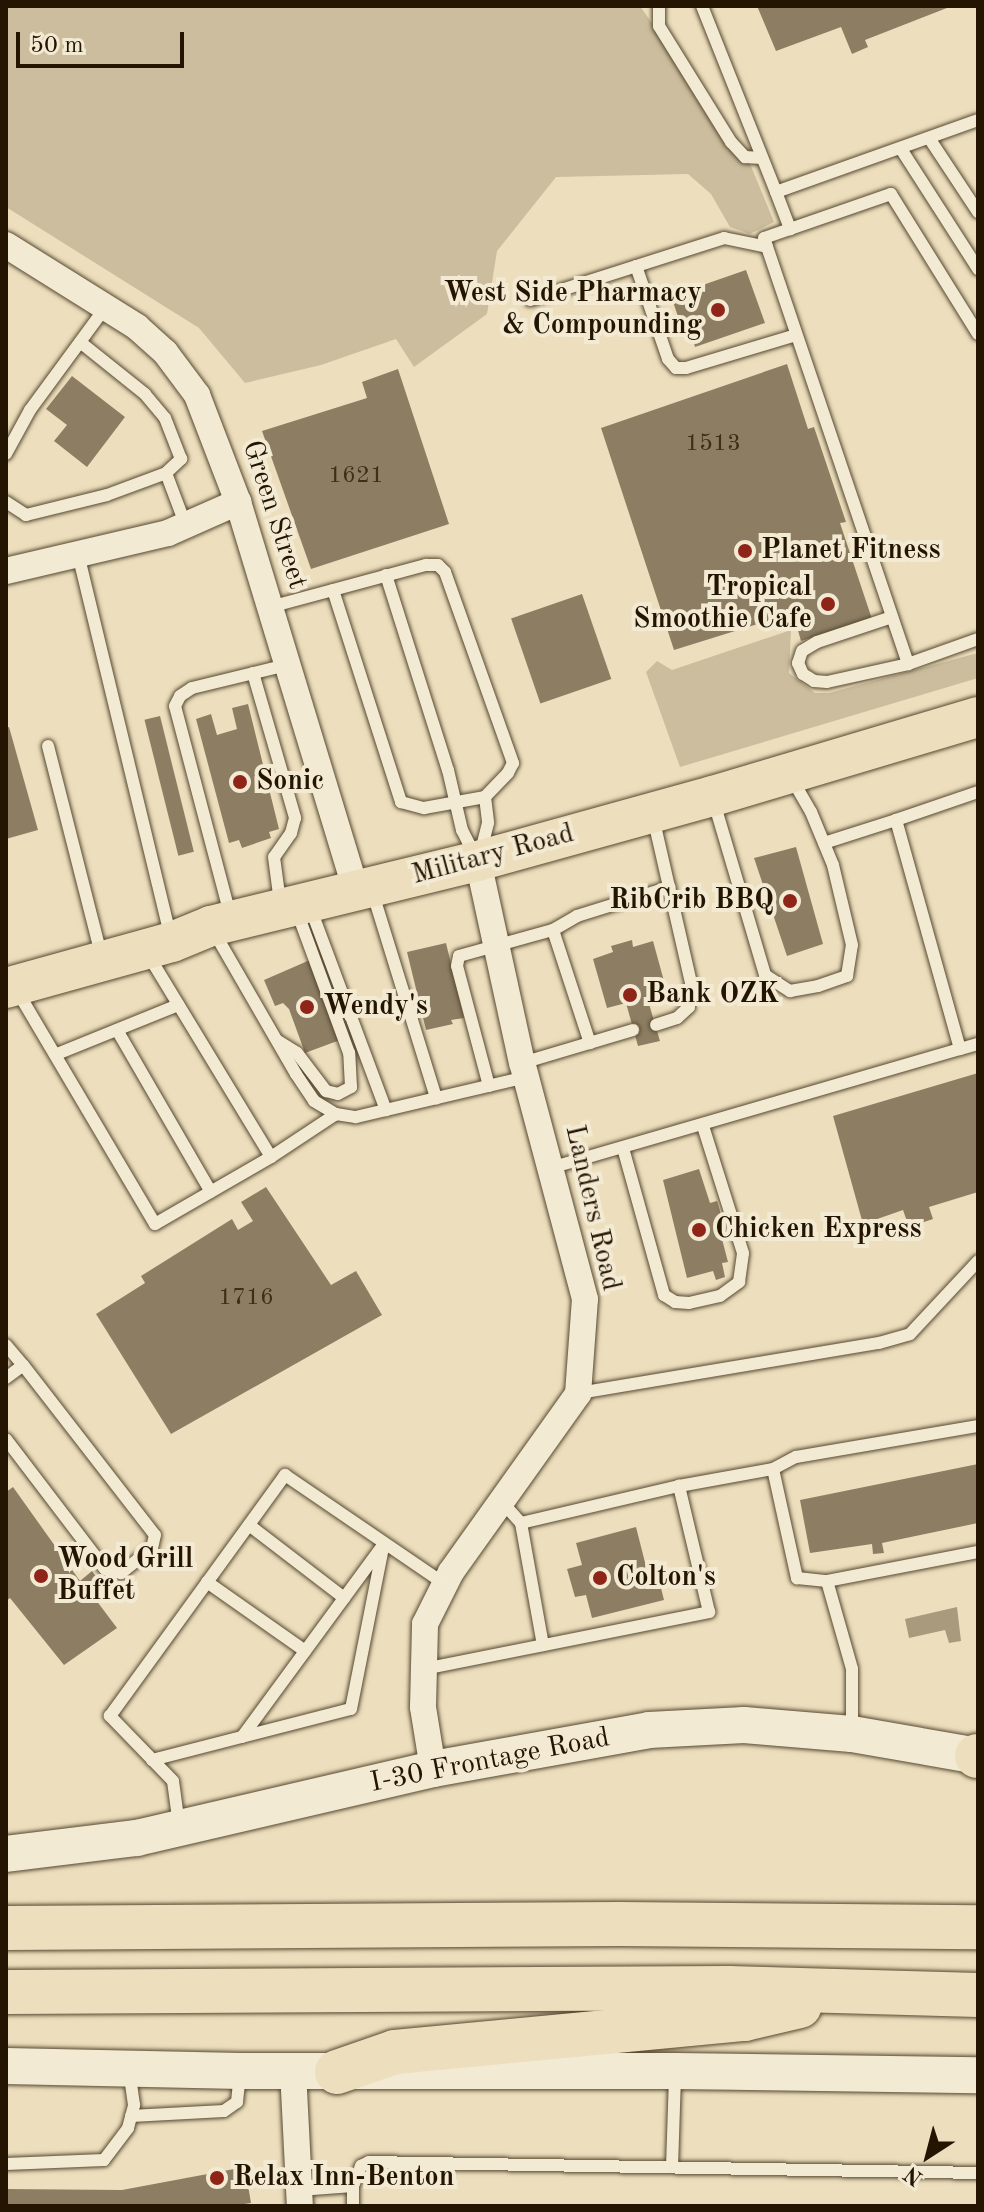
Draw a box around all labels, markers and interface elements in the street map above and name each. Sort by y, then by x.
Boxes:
scale bar [20,16,188,66]
text: 50 m [30,34,84,58]
place label: West Side Pharmacy & Compounding [443,277,702,343]
marker: West Side Pharmacy & Compounding [709,301,727,319]
house number: 1513 [685,431,741,459]
street label: Green Street [234,436,314,594]
house number: 1621 [328,463,384,491]
place label: Planet Fitness [761,534,940,568]
marker: Planet Fitness [736,542,754,560]
place label: Tropical Smoothie Cafe [633,571,812,637]
marker: Tropical Smoothie Cafe [819,595,837,613]
place label: Sonic [256,765,324,799]
marker: Sonic [231,773,249,791]
street label: Military Road [408,817,578,893]
place label: RibCrib BBQ [609,884,774,918]
marker: RibCrib BBQ [781,892,799,910]
place label: Bank OZK [646,978,779,1012]
marker: Bank OZK [621,986,639,1004]
place label: Wendy's [323,990,428,1024]
marker: Wendy's [298,998,316,1016]
street label: Landers Road [557,1122,627,1294]
place label: Chicken Express [715,1213,921,1247]
marker: Chicken Express [690,1221,708,1239]
house number: 1716 [218,1285,274,1313]
place label: Wood Grill Buffet [57,1543,193,1609]
place label: Colton's [616,1561,716,1595]
marker: Wood Grill Buffet [32,1567,50,1585]
marker: Colton's [591,1569,609,1587]
street label: I-30 Frontage Road [368,1721,612,1801]
north arrow [888,2116,968,2196]
place label: Relax Inn-Benton [233,2161,454,2195]
text: N [901,2162,927,2189]
marker: Relax Inn-Benton [208,2169,226,2187]

